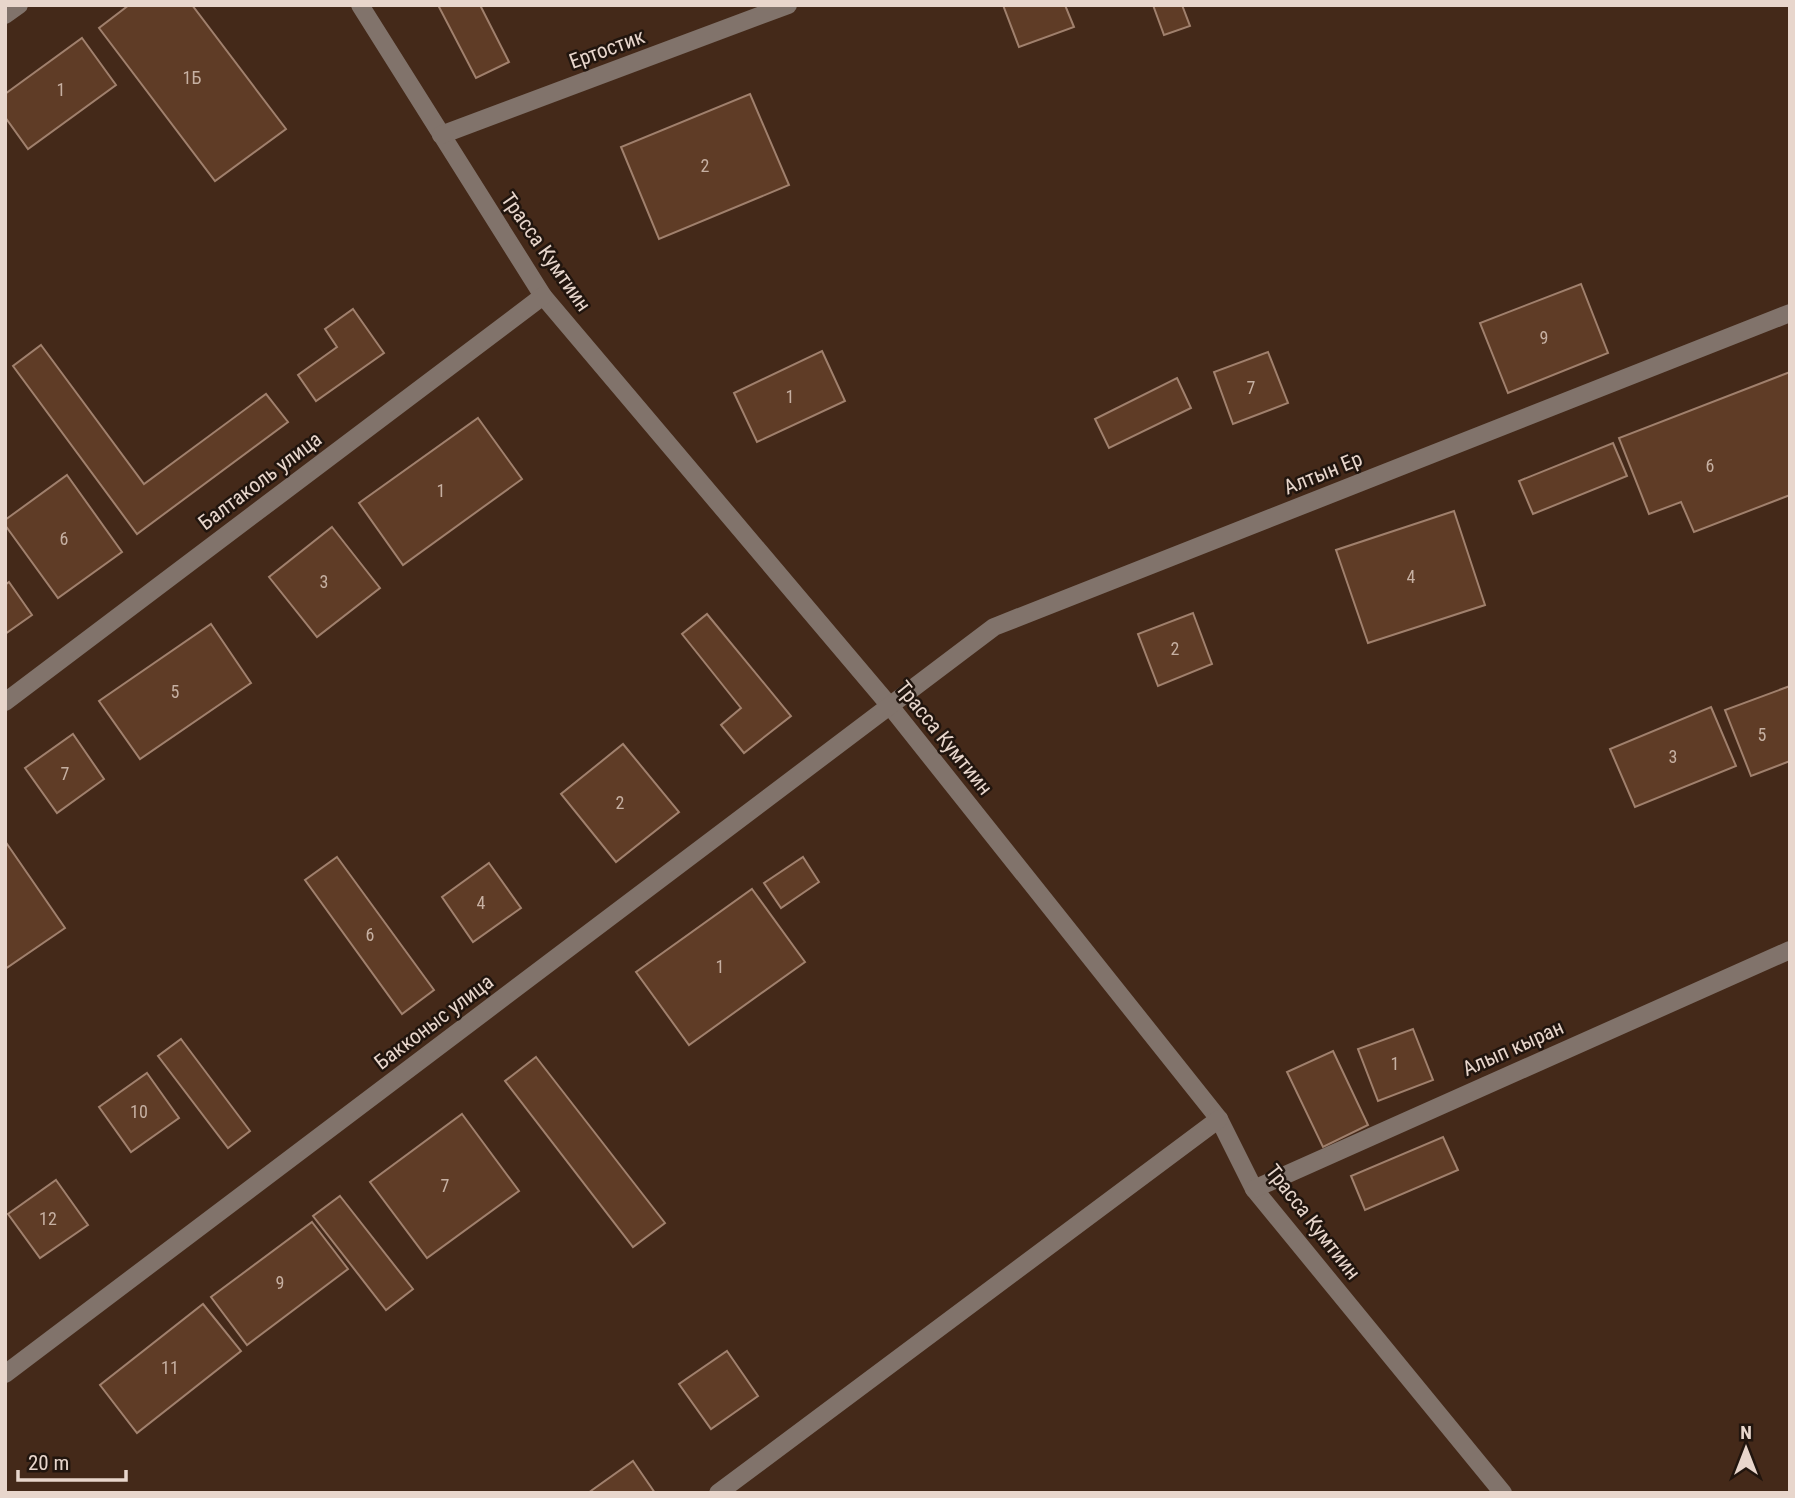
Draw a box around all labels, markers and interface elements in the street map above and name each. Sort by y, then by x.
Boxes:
street label: Ертостик [566,24,648,74]
house number: 1Б [183,67,201,88]
house number: 1 [57,79,65,100]
house number: 2 [701,155,710,176]
street label: Трасса Кумтиин [496,188,596,316]
house number: 9 [1540,327,1548,348]
house number: 7 [1247,377,1256,398]
house number: 1 [786,386,794,407]
street label: Балтаколь улица [194,427,326,535]
street label: Алтын Ер [1280,446,1366,500]
house number: 6 [1706,455,1714,476]
house number: 1 [437,480,445,501]
house number: 6 [60,528,68,549]
house number: 4 [1407,566,1416,587]
house number: 3 [320,571,328,592]
house number: 2 [1171,638,1180,659]
street label: Трасса Кумтиин [891,676,997,800]
house number: 5 [171,681,180,702]
house number: 5 [1758,724,1767,745]
house number: 3 [1669,746,1677,767]
house number: 7 [61,763,70,784]
house number: 2 [616,792,625,813]
house number: 4 [477,892,486,913]
house number: 6 [366,924,374,945]
house number: 1 [716,956,724,977]
street label: Бакконыс улица [370,970,498,1074]
street label: Алып кыран [1459,1015,1567,1081]
house number: 1 [1391,1053,1399,1074]
house number: 10 [130,1101,148,1122]
street label: Трасса Кумтиин [1261,1160,1365,1284]
house number: 7 [441,1175,450,1196]
house number: 12 [39,1208,57,1229]
house number: 9 [276,1272,284,1293]
house number: 11 [161,1357,179,1378]
north arrow [1711,1414,1781,1484]
text: N [1740,1421,1752,1444]
scale bar [18,1438,126,1482]
text: 20 m [28,1451,69,1475]

